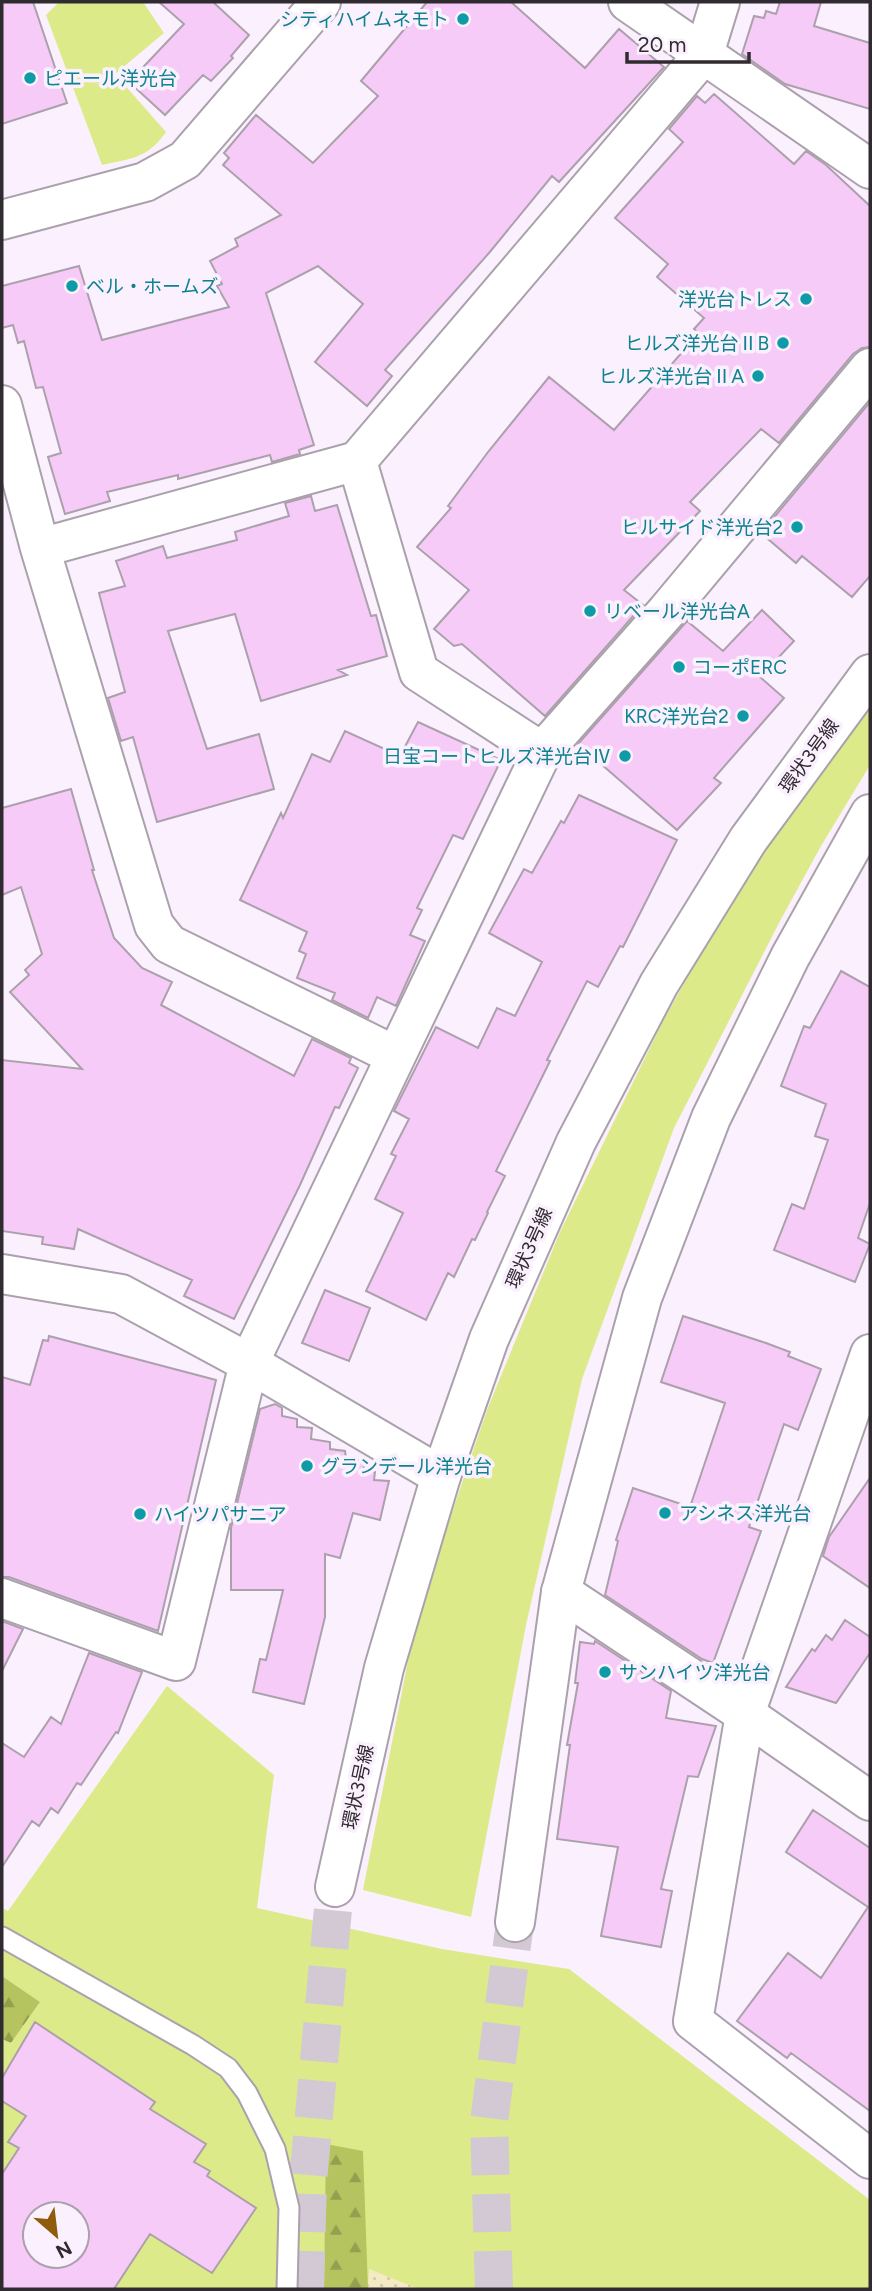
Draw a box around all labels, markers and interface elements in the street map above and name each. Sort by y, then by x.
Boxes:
place label: シティハイムネモト [280,8,449,31]
marker: シティハイムネモト [455,11,471,27]
scale bar [627,21,750,65]
text: 20 m [638,32,686,57]
place label: ピエール洋光台 [44,67,177,90]
marker: ピエール洋光台 [22,70,38,86]
place label: ベル・ホームズ [86,275,218,298]
marker: ベル・ホームズ [64,278,80,294]
place label: 洋光台トレス [678,288,792,311]
marker: 洋光台トレス [798,291,814,307]
place label: ヒルズ洋光台ⅡB [624,332,769,355]
marker: ヒルズ洋光台ⅡB [775,335,791,351]
place label: ヒルズ洋光台ⅡA [598,365,744,388]
marker: ヒルズ洋光台ⅡA [750,368,766,384]
place label: ヒルサイド洋光台2 [620,516,783,539]
marker: ヒルサイド洋光台2 [789,519,805,535]
place label: リベール洋光台A [604,600,750,623]
marker: リベール洋光台A [582,603,598,619]
place label: コーポERC [693,656,787,679]
marker: コーポERC [671,659,687,675]
place label: KRC洋光台2 [624,705,729,728]
marker: KRC洋光台2 [735,708,751,724]
street label: 環状3号線 [774,714,844,798]
place label: 日宝コートヒルズ洋光台Ⅳ [383,745,611,768]
marker: 日宝コートヒルズ洋光台Ⅳ [617,748,633,764]
street label: 環状3号線 [501,1204,557,1292]
place label: グランデール洋光台 [321,1455,492,1478]
marker: グランデール洋光台 [299,1458,315,1474]
place label: アシネス洋光台 [679,1502,811,1525]
place label: ハイツパサニア [154,1503,287,1526]
marker: アシネス洋光台 [657,1505,673,1521]
marker: ハイツパサニア [132,1506,148,1522]
place label: サンハイツ洋光台 [619,1661,771,1684]
marker: サンハイツ洋光台 [597,1664,613,1680]
street label: 環状3号線 [338,1742,378,1832]
north arrow [21,2200,91,2270]
text: N [52,2236,76,2263]

